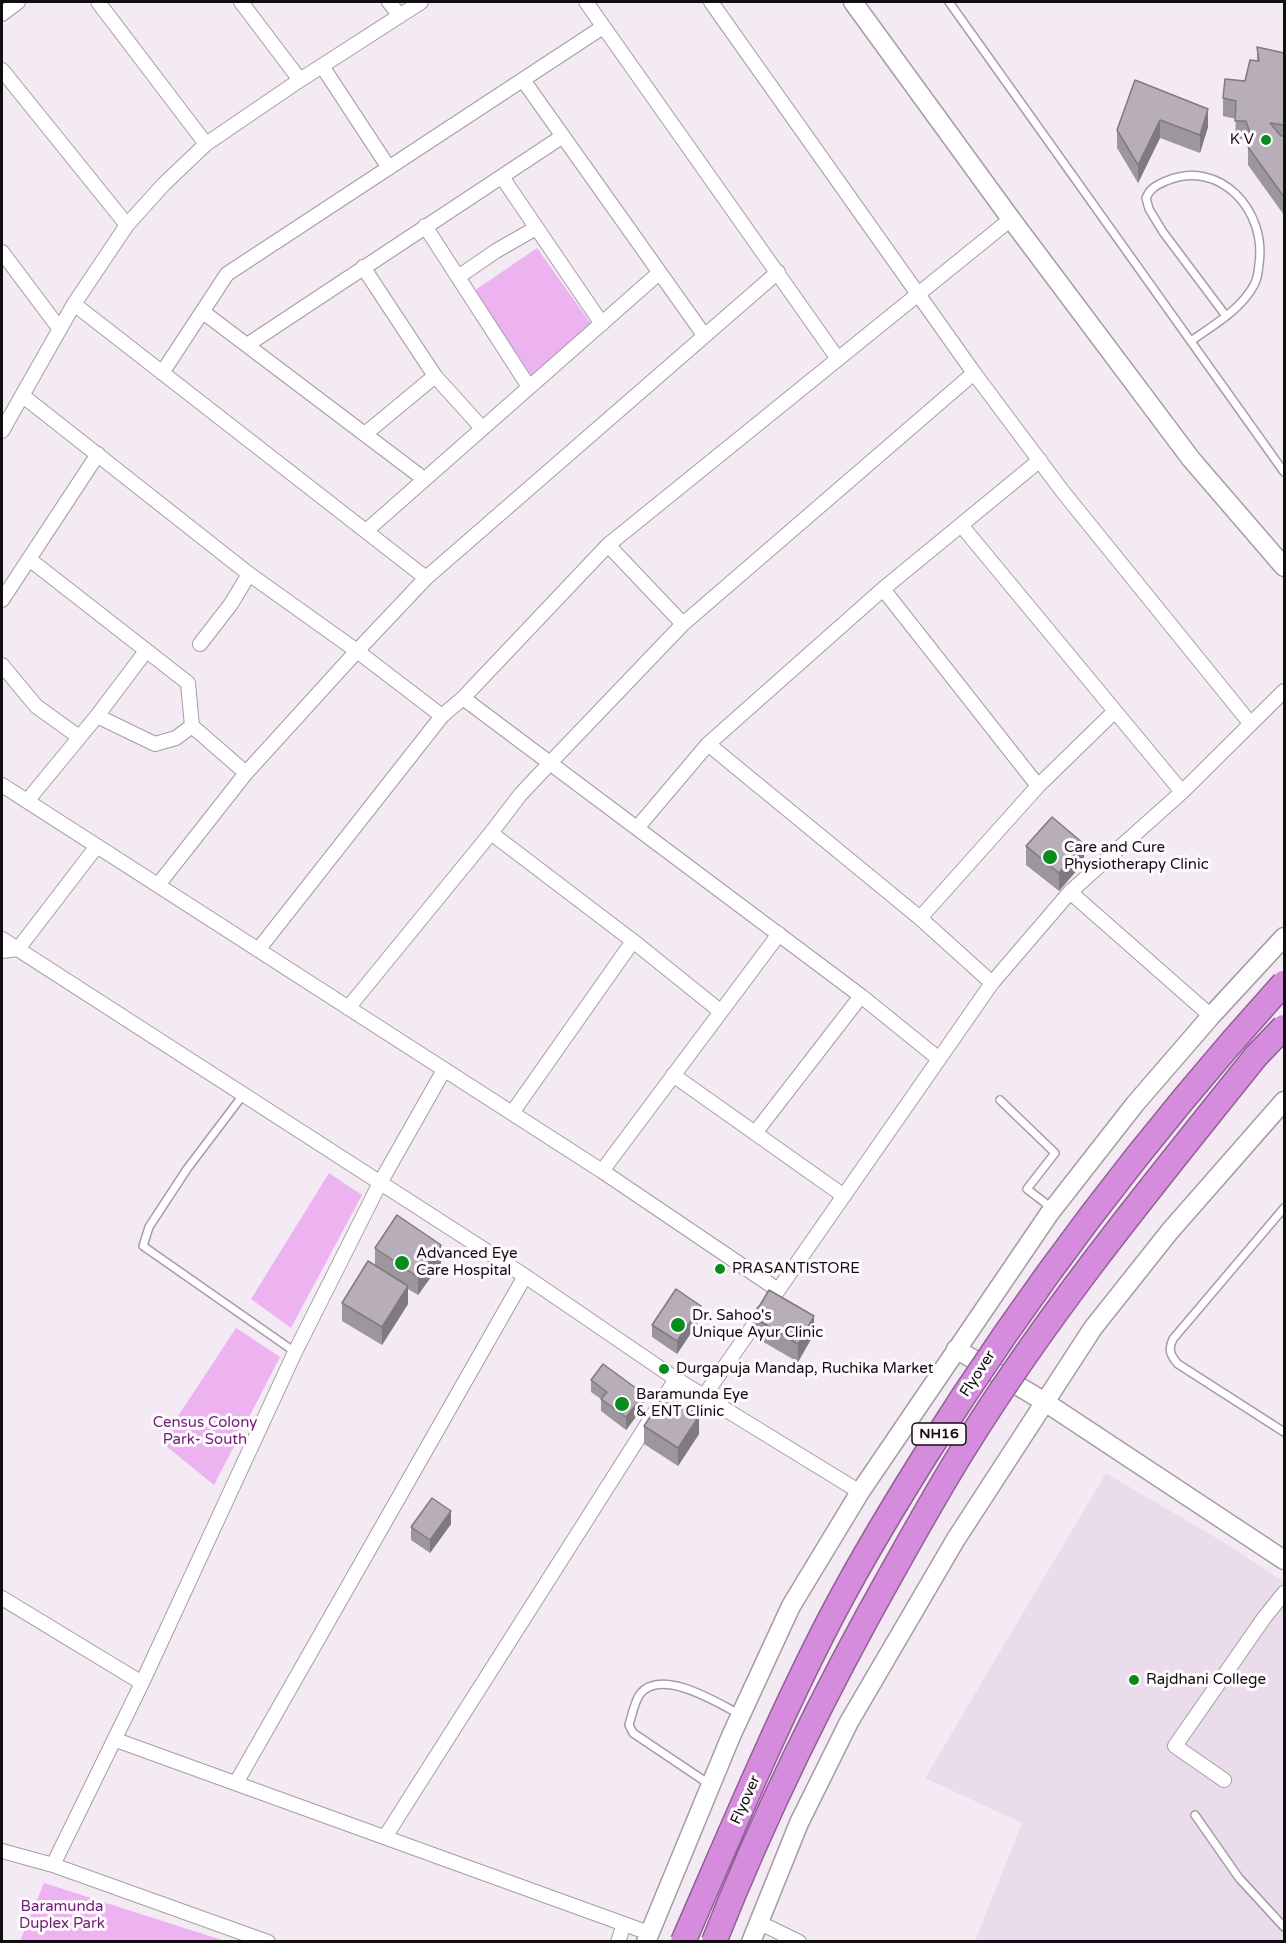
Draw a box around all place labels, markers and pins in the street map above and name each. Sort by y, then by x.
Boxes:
place label: K V [1230,131,1254,149]
marker: K V [1259,133,1273,147]
place label: Care and Cure Physiotherapy Clinic [1064,839,1209,874]
marker: Care and Cure Physiotherapy Clinic [1041,848,1059,866]
place label: Advanced Eye Care Hospital [416,1245,517,1280]
marker: Advanced Eye Care Hospital [393,1254,411,1272]
place label: PRASANTISTORE [732,1260,860,1278]
marker: PRASANTISTORE [713,1262,727,1276]
place label: Dr. Sahoo's Unique Ayur Clinic [692,1307,823,1342]
marker: Dr. Sahoo's Unique Ayur Clinic [669,1316,687,1334]
place label: Durgapuja Mandap, Ruchika Market [676,1360,933,1378]
marker: Durgapuja Mandap, Ruchika Market [657,1362,671,1376]
place label: Baramunda Eye & ENT Clinic [636,1386,749,1421]
marker: Baramunda Eye & ENT Clinic [613,1395,631,1413]
place label: Rajdhani College [1146,1671,1266,1689]
marker: Rajdhani College [1127,1673,1141,1687]

